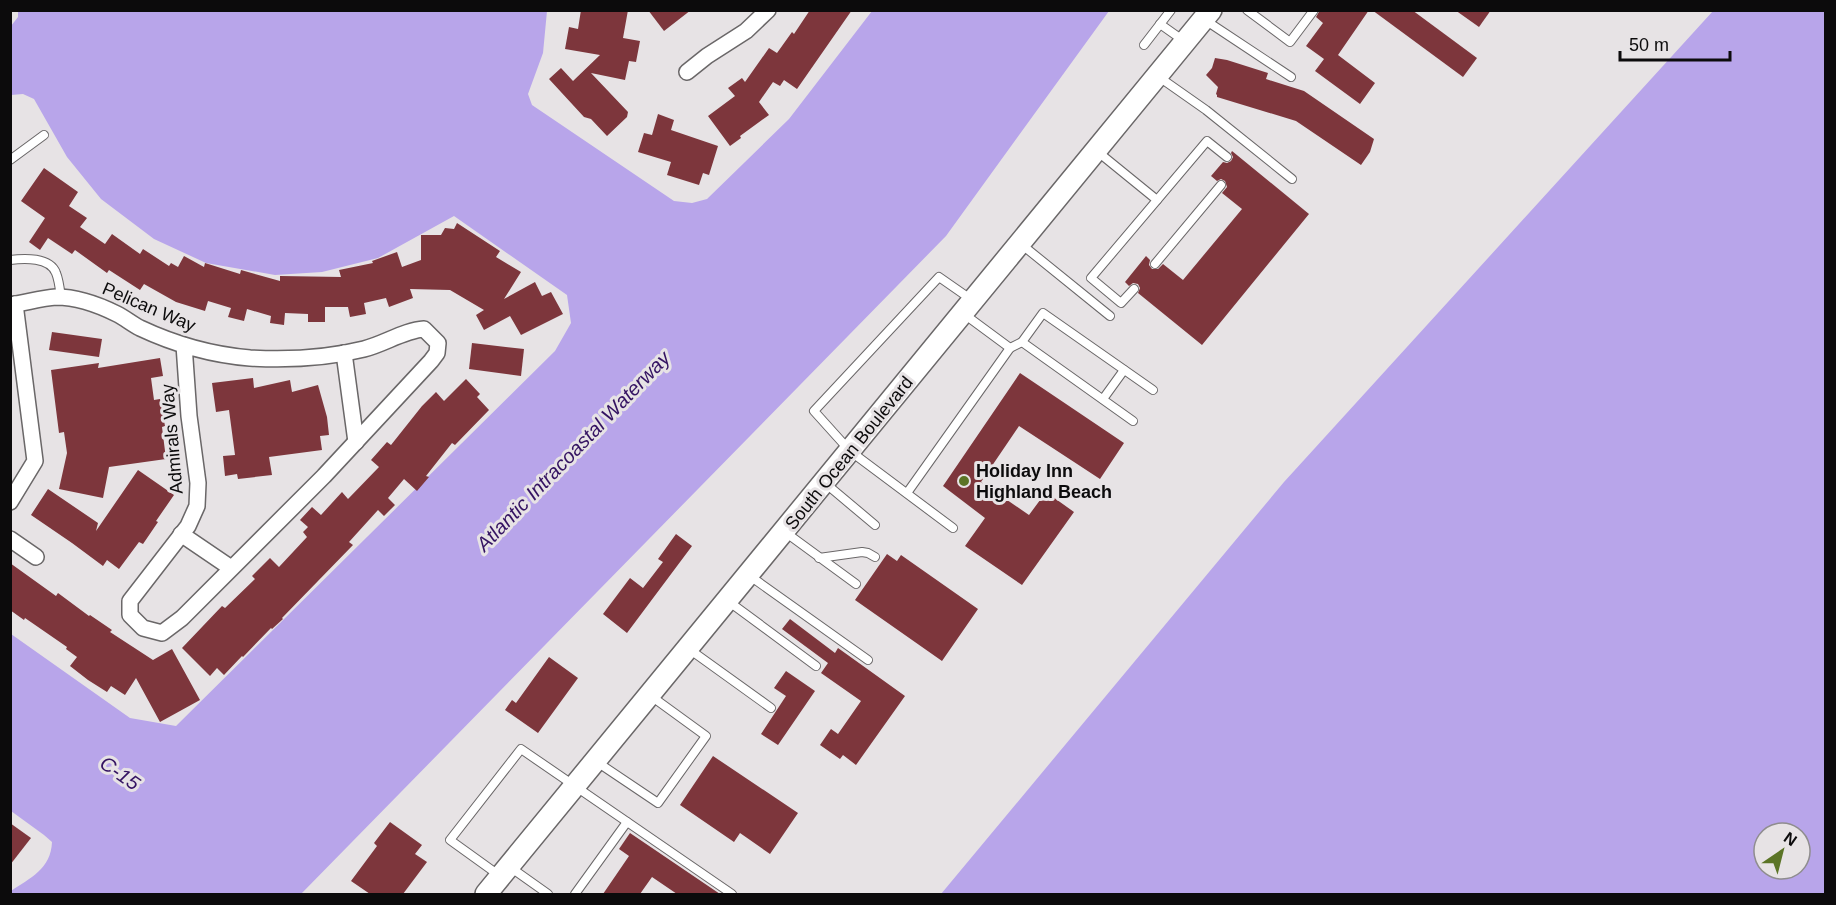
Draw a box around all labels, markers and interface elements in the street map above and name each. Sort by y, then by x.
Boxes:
scale bar [1620,24,1730,62]
text: 50 m [1629,35,1669,55]
street label: Pelican Way [99,278,199,336]
water label: Atlantic Intracoastal Waterway [471,346,675,556]
street label: South Ocean Boulevard [781,372,917,534]
street label: Admirals Way [157,383,187,495]
place label: Holiday Inn Highland Beach [976,461,1112,502]
marker: Holiday Inn Highland Beach [957,474,971,488]
water label: C-15 [96,752,145,795]
north arrow [1752,821,1812,881]
text: N [1781,829,1800,849]

